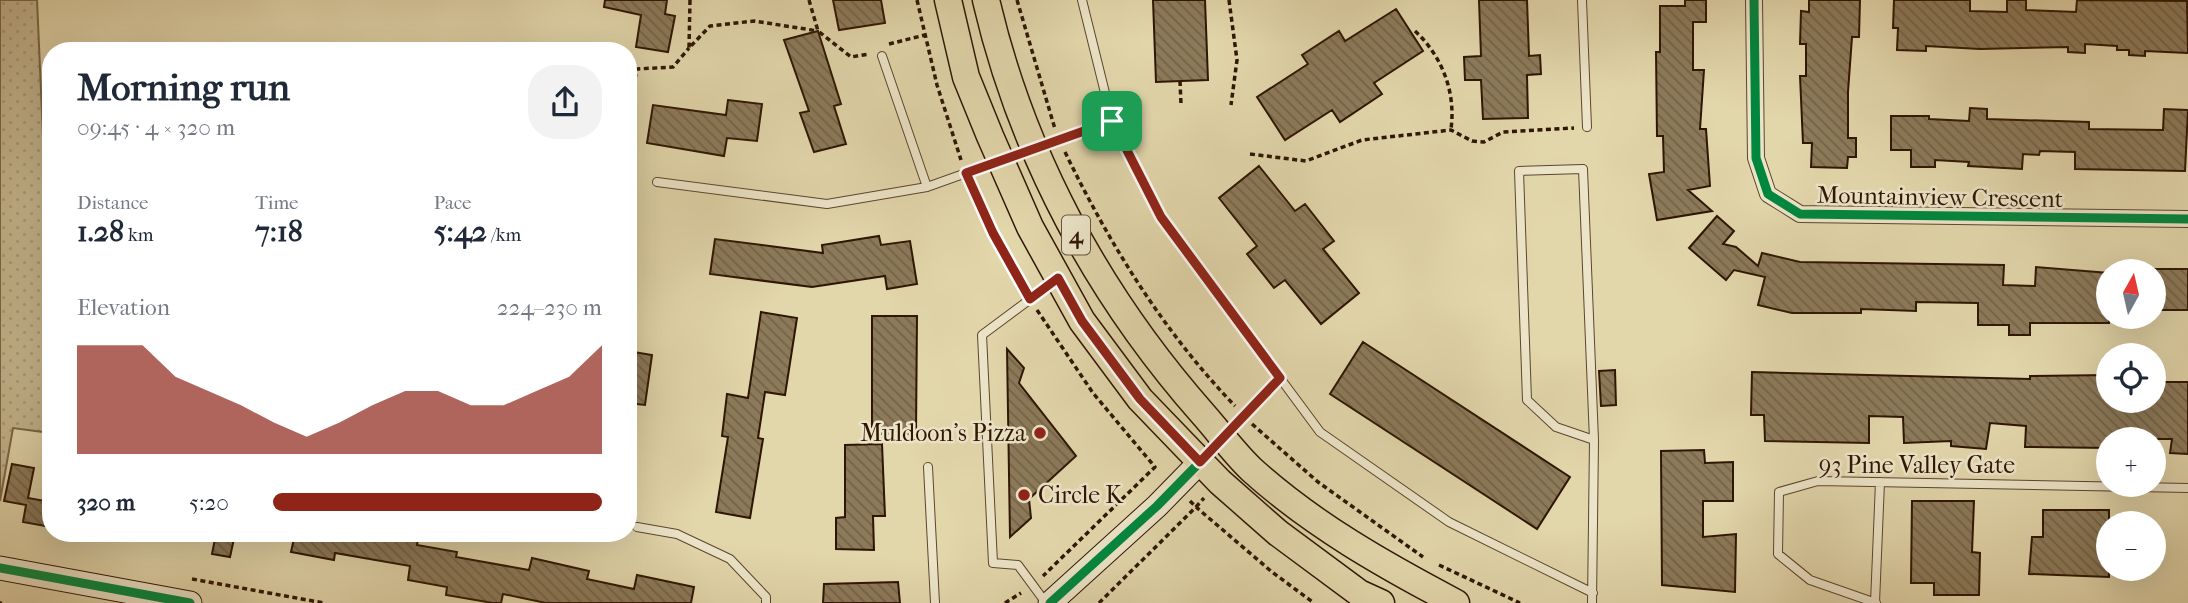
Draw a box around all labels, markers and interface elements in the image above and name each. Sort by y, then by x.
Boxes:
text: Morning run [77,65,290,110]
button: share [528,65,602,139]
pin [1082,91,1142,151]
icon: arrive [1093,102,1131,140]
text: 09:45 · 4 × 320 m [77,114,235,141]
street label: Mountainview Crescent [1817,181,2064,213]
text: Distance [77,192,148,214]
text: Time [255,192,299,214]
text: Pace [434,192,472,214]
text: 1.28 [77,214,124,249]
text: 7:18 [255,214,303,249]
text: 5:42 [434,214,487,249]
road number: 4 [1062,216,1090,254]
text: km [124,224,154,246]
text: /km [487,224,521,246]
north arrow [2096,259,2166,329]
map controls [2096,259,2166,581]
text: Elevation [77,294,170,321]
text: 224–230 m [497,294,602,321]
button: locate [2096,343,2166,413]
place label: Muldoon's Pizza [860,419,1027,447]
marker: Muldoon's Pizza [1032,425,1048,441]
button: + [2096,427,2166,497]
street label: 93 Pine Valley Gate [1819,451,2015,479]
place label: Circle K [1038,481,1124,509]
marker: Circle K [1016,487,1032,503]
text: 320 m [77,489,135,516]
text: 5:20 [189,489,229,516]
button: − [2096,511,2166,581]

